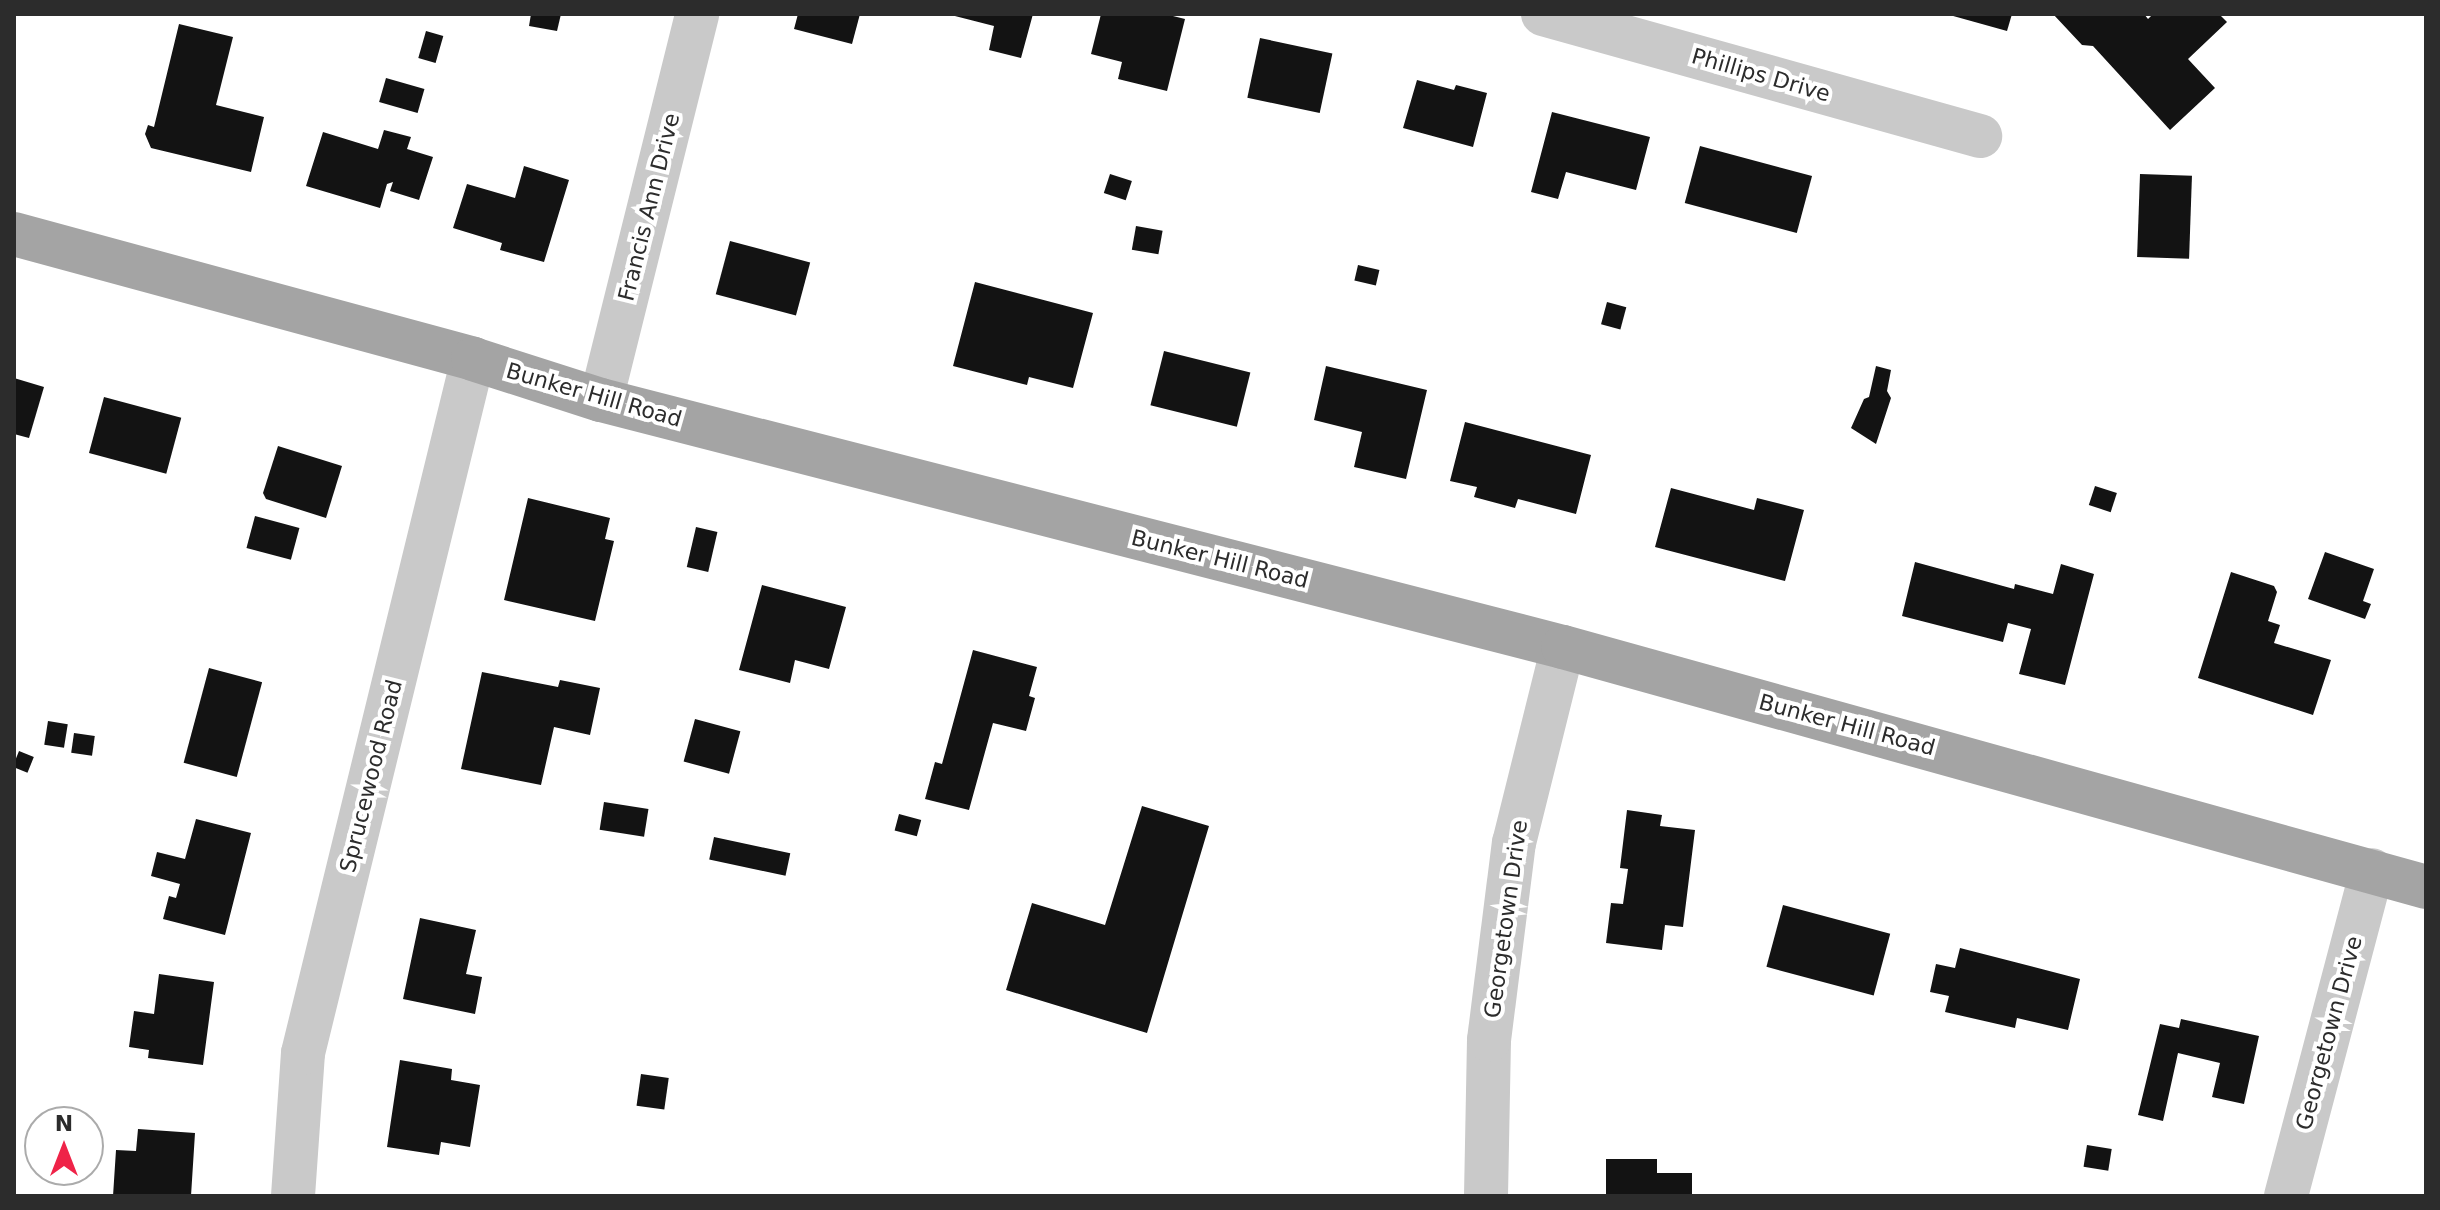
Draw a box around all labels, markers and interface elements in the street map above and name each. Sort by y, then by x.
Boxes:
street label: Phillips Drive [1689,43,1833,107]
street label: Francis Ann Drive [613,110,685,304]
street label: Bunker Hill Road [503,357,685,433]
street label: Bunker Hill Road [1129,524,1311,594]
street label: Sprucewood Road [334,677,408,875]
street label: Bunker Hill Road [1756,689,1938,761]
street label: Georgetown Drive [1479,818,1533,1020]
street label: Georgetown Drive [2290,933,2368,1133]
north arrow [24,1106,104,1186]
text: N [55,1111,73,1136]

